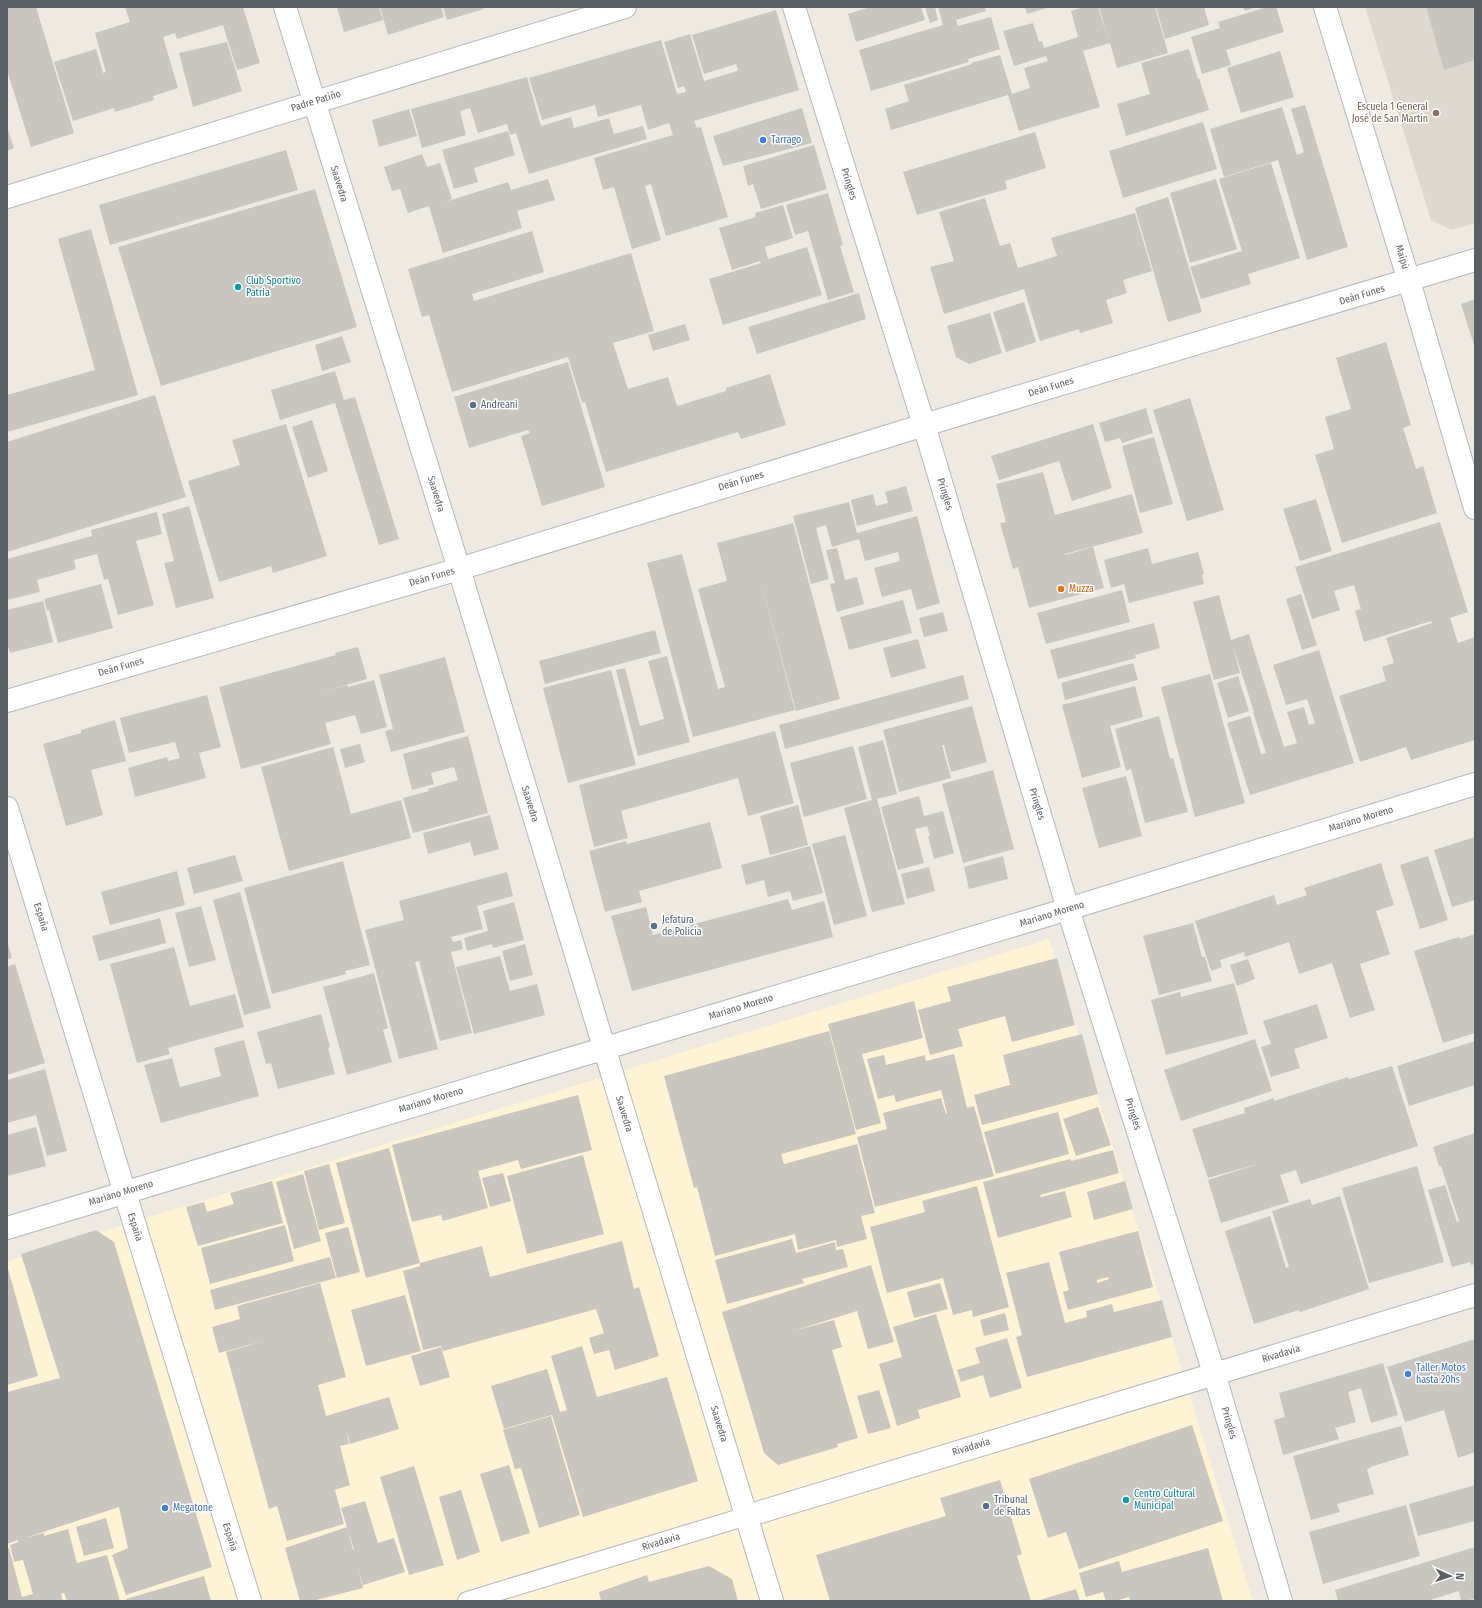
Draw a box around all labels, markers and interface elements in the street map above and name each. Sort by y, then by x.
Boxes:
street label: Padre Patiño [290,88,342,114]
place label: Escuela 1 General José de San Martín [1352,101,1428,125]
marker: Escuela 1 General José de San Martín [1431,108,1441,118]
place label: Tarrago [771,134,801,146]
marker: Tarrago [758,135,768,145]
street label: Saavedra [328,164,350,204]
street label: Pringles [838,167,860,201]
street label: Maipú [1393,243,1412,271]
place label: Club Sportivo Patria [246,275,301,299]
marker: Club Sportivo Patria [233,282,243,292]
street label: Deán Funes [1338,282,1386,308]
street label: Deán Funes [1027,374,1075,400]
place label: Andreani [481,399,518,411]
marker: Andreani [468,400,478,410]
street label: Deán Funes [717,468,765,494]
street label: Saavedra [425,474,447,514]
street label: Pringles [934,477,956,511]
street label: Deán Funes [408,565,456,589]
place label: Muzza [1069,583,1094,595]
marker: Muzza [1056,584,1066,594]
street label: Deán Funes [97,655,145,679]
street label: Saavedra [519,784,541,824]
street label: Pringles [1026,787,1048,821]
street label: Mariano Moreno [1327,803,1395,835]
street label: Mariano Moreno [1018,898,1086,930]
street label: España [31,901,51,933]
place label: Jefatura de Policía [662,914,702,938]
marker: Jefatura de Policía [649,921,659,931]
street label: Mariano Moreno [707,991,775,1023]
street label: Mariano Moreno [397,1084,465,1116]
street label: Saavedra [613,1094,635,1134]
street label: Pringles [1122,1097,1144,1131]
street label: Mariano Moreno [87,1177,155,1209]
street label: España [125,1211,145,1243]
street label: Rivadavia [1261,1343,1302,1365]
place label: Taller Motos hasta 20hs [1416,1362,1466,1386]
marker: Taller Motos hasta 20hs [1403,1369,1413,1379]
street label: Saavedra [708,1404,730,1444]
street label: Pringles [1219,1406,1239,1440]
street label: Rivadavia [951,1436,992,1458]
place label: Centro Cultural Municipal [1134,1488,1195,1512]
place label: Tribunal de Faltas [994,1494,1030,1518]
marker: Centro Cultural Municipal [1121,1495,1131,1505]
marker: Tribunal de Faltas [981,1501,991,1511]
place label: Megatone [173,1502,213,1514]
marker: Megatone [160,1503,170,1513]
street label: España [220,1521,240,1553]
street label: Rivadavia [641,1531,682,1553]
north arrow [1430,1556,1470,1596]
text: N [1453,1573,1466,1580]

